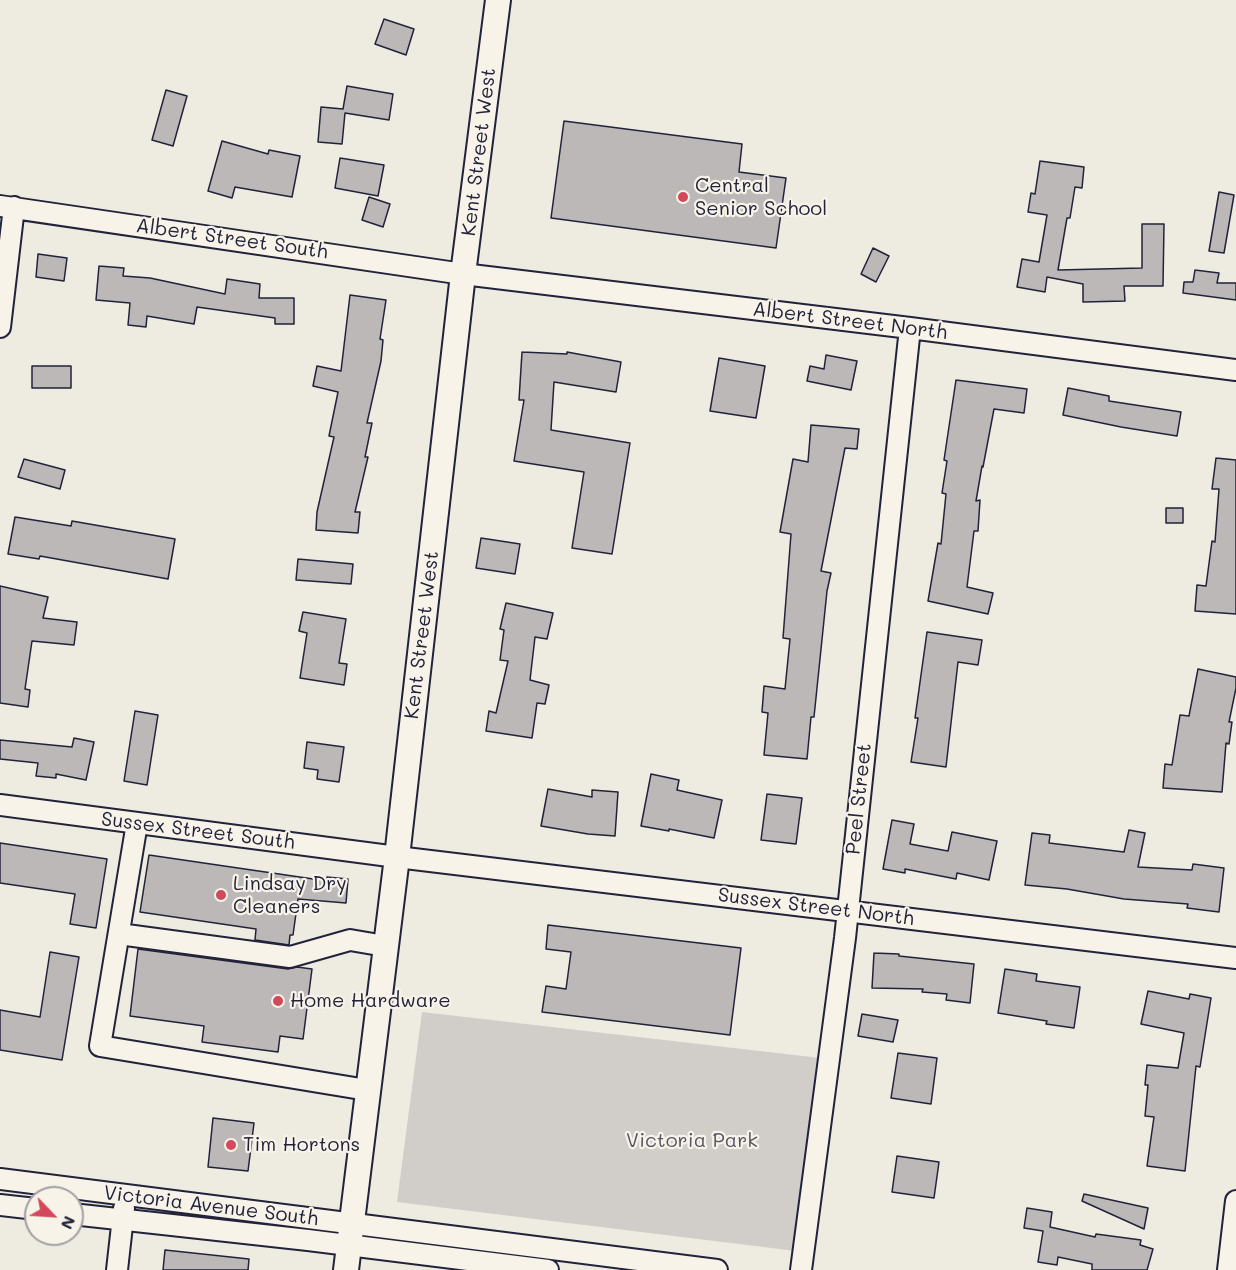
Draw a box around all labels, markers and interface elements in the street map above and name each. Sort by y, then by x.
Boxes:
street label: Kent Street West [457,67,501,237]
place label: Central Senior School [695,174,827,221]
marker: Central Senior School [676,190,690,204]
street label: Albert Street South [135,214,329,264]
street label: Albert Street North [751,297,949,345]
street label: Kent Street West [400,550,444,720]
street label: Peel Street [841,742,877,856]
street label: Sussex Street South [100,807,296,855]
place label: Lindsay Dry Cleaners [233,872,347,919]
street label: Sussex Street North [717,883,915,931]
marker: Lindsay Dry Cleaners [214,888,228,902]
place label: Home Hardware [290,989,451,1013]
marker: Home Hardware [271,994,285,1008]
park label: Victoria Park [626,1129,758,1153]
place label: Tim Hortons [243,1133,360,1157]
marker: Tim Hortons [224,1138,238,1152]
street label: Victoria Avenue South [102,1181,320,1231]
north arrow [24,1186,84,1246]
text: N [57,1213,81,1233]

